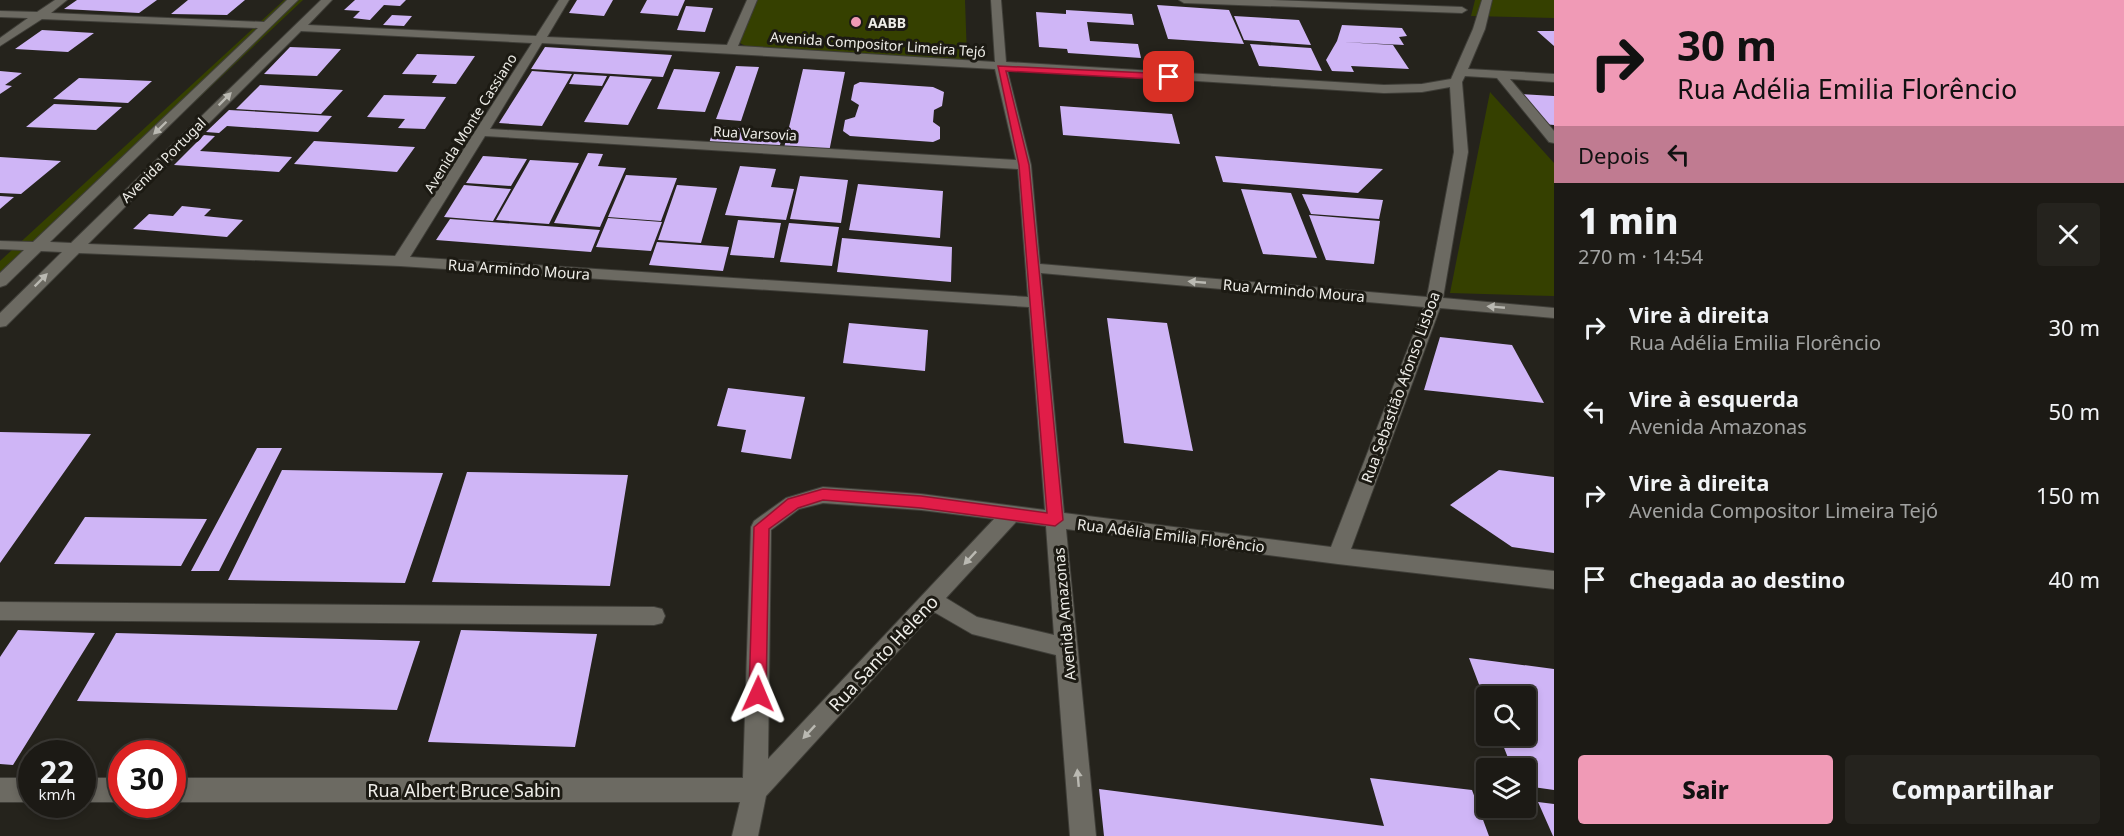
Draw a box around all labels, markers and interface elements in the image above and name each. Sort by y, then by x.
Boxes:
place label: AABB [868,13,906,32]
marker: AABB [849,15,863,29]
text: 30 m [1677,16,1777,73]
icon: right [1578,24,1656,102]
street label: Avenida Compositor Limeira Tejó [769,27,987,61]
street label: Avenida Monte Cassiano [419,50,521,196]
pin [1143,51,1194,102]
icon: arrive [1152,60,1185,93]
text: Rua Adélia Emilia Florêncio [1677,70,2017,107]
one-way arrow [218,93,232,107]
street label: Avenida Portugal [116,113,210,207]
one-way arrow [152,121,167,135]
street label: Rua Varsovia [713,121,797,145]
icon: left [1662,138,1695,171]
text: Depois [1578,140,1650,170]
text: 1 min [1578,196,1679,245]
button: close [2037,203,2100,266]
text: 270 m · 14:54 [1578,243,1703,270]
street label: Rua Armindo Moura [447,254,591,284]
one-way arrow [34,274,48,288]
street label: Rua Armindo Moura [1222,274,1366,306]
one-way arrow [1187,277,1206,287]
street label: Rua Sebastião Afonso Lisboa [1356,289,1444,485]
text: Vire à direita [1629,299,1769,329]
one-way arrow [1486,303,1505,312]
icon: right [1578,311,1611,344]
text: 30 m [2049,312,2100,342]
text: Rua Adélia Emilia Florêncio [1629,329,1881,356]
text: Vire à esquerda [1629,383,1799,413]
icon: left [1578,395,1611,428]
text: 50 m [2049,396,2100,426]
text: Avenida Amazonas [1629,413,1807,440]
text: Vire à direita [1629,467,1769,497]
icon: right [1578,479,1611,512]
text: 150 m [2036,480,2100,510]
text: Avenida Compositor Limeira Tejó [1629,497,1938,524]
street label: Rua Adélia Emilia Florêncio [1076,514,1266,556]
street label: Avenida Amazonas [1048,547,1080,681]
one-way arrow [964,551,978,565]
icon: arrive [1578,563,1611,596]
text: Chegada ao destino [1629,564,1845,594]
text: 40 m [2049,564,2100,594]
street label: Rua Santo Heleno [823,590,943,716]
position arrow [726,662,790,726]
map controls [1476,686,1536,818]
button: search [1476,686,1536,746]
one-way arrow [803,724,816,739]
speed limit sign: 30 [108,740,186,818]
text: 22 [40,751,74,792]
button: Sair [1578,755,1833,824]
button: Compartilhar [1845,755,2100,824]
button: layers [1476,758,1536,818]
one-way arrow [1073,768,1083,787]
street label: Rua Albert Bruce Sabin [367,778,561,802]
text: km/h [39,784,75,804]

